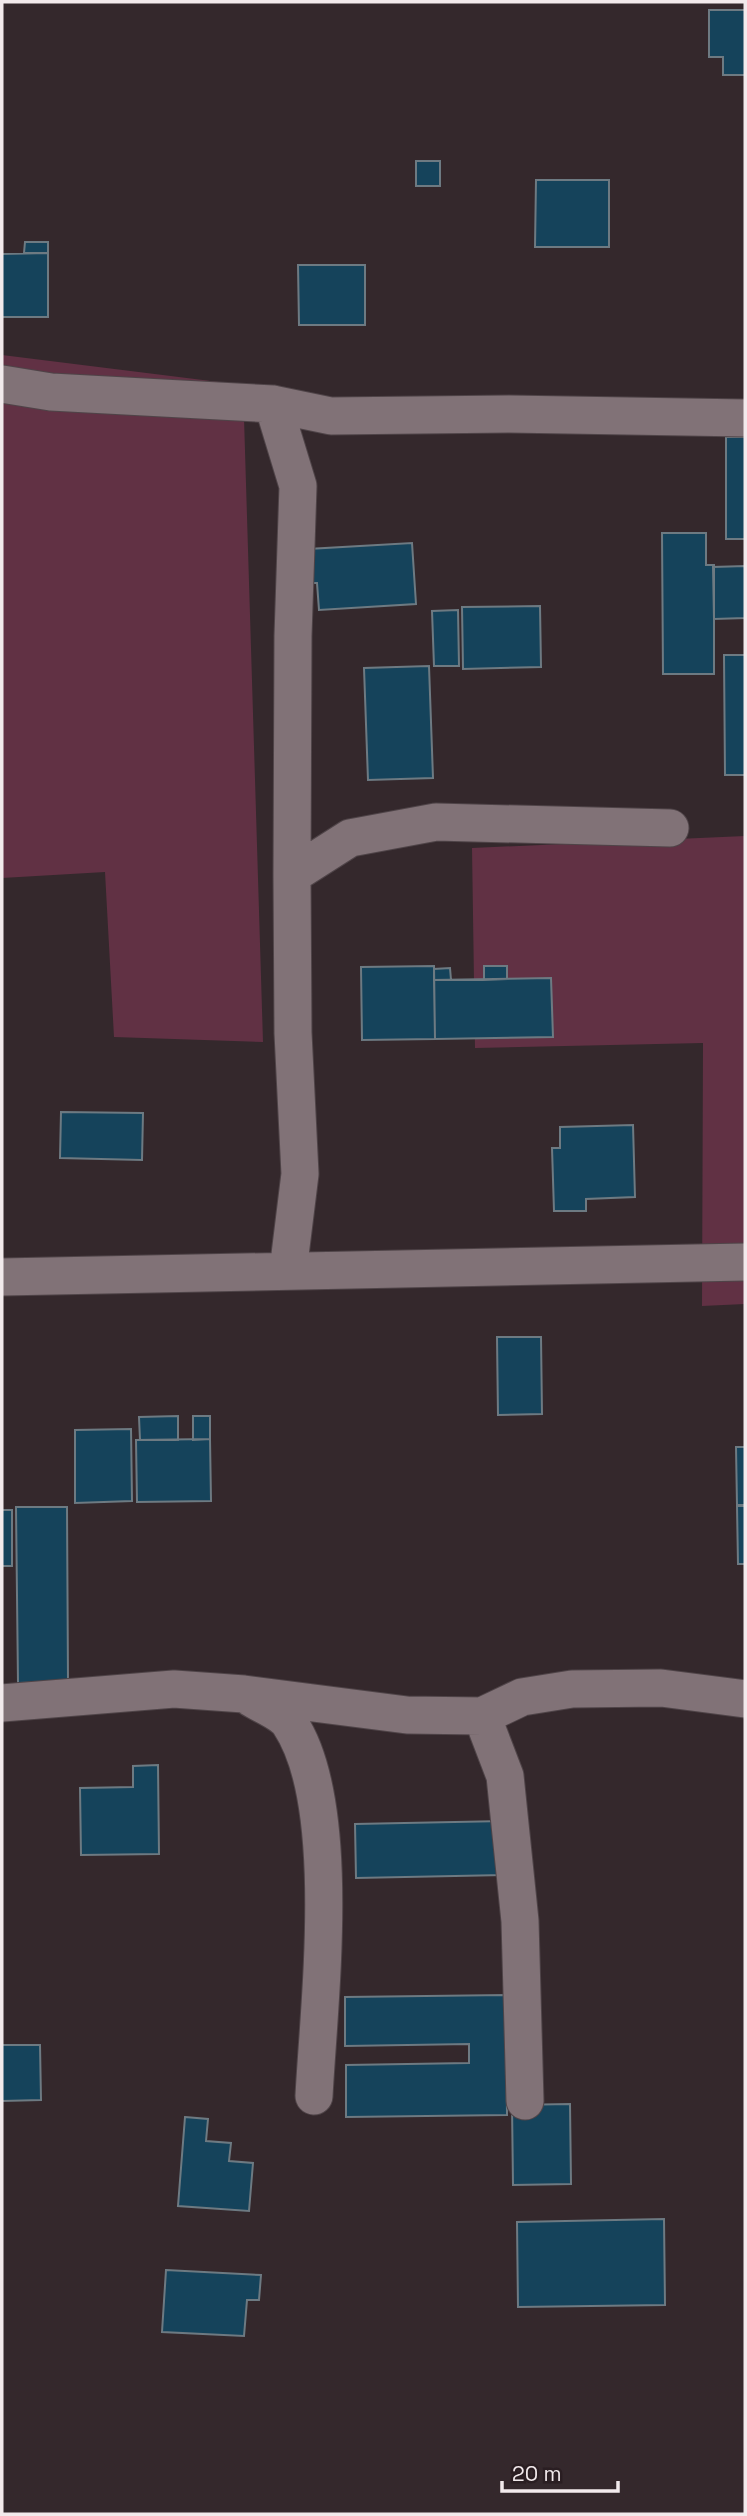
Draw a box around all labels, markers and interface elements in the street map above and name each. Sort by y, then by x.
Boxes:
scale bar [502,2450,618,2494]
text: 20 m [512,2460,562,2487]

